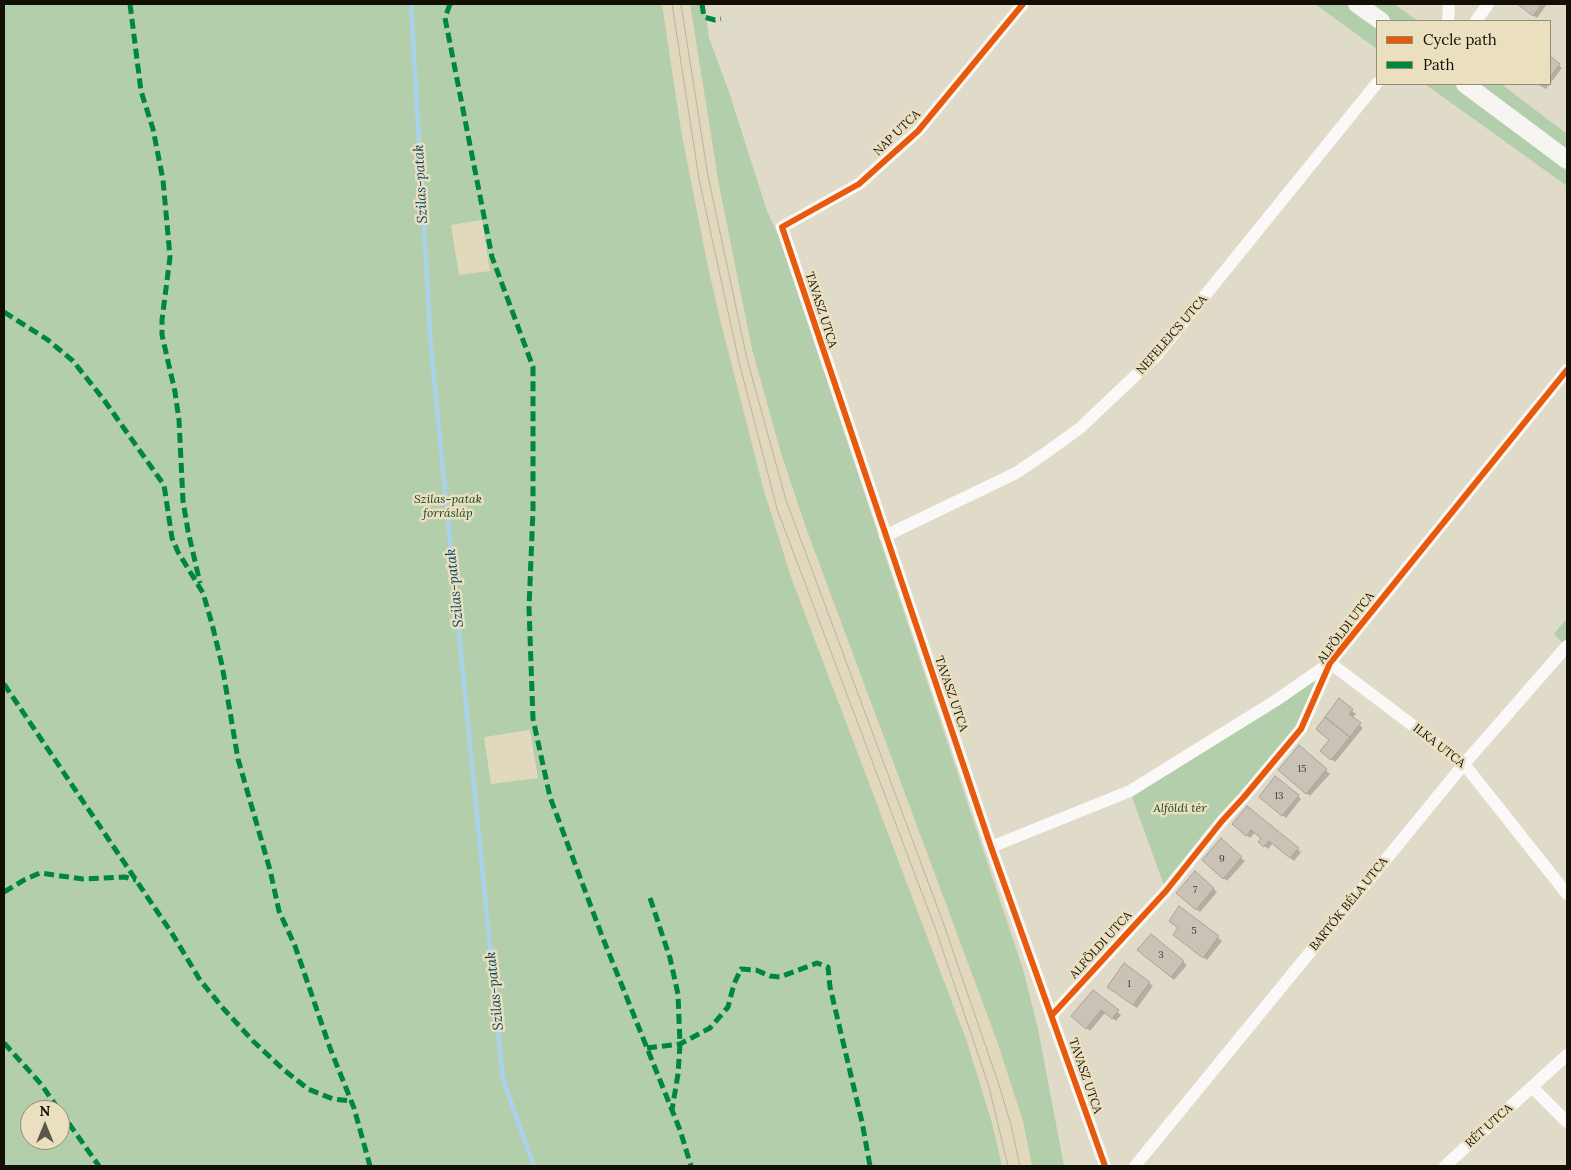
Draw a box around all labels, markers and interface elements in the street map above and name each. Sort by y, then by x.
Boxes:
legend [1376,20,1551,85]
text: Cycle path [1423,30,1497,49]
text: Path [1423,55,1454,74]
street label: NAP UTCA [871,107,923,159]
water label: Szilas-patak [411,144,431,224]
street label: TAVASZ UTCA [802,270,840,350]
street label: NEFELEJCS UTCA [1134,292,1210,378]
park label: Szilas-patak forrásláp [414,493,482,521]
water label: Szilas-patak [443,548,467,628]
street label: ALFÖLDI UTCA [1314,589,1378,667]
street label: TAVASZ UTCA [931,654,971,734]
street label: ILKA UTCA [1410,721,1468,771]
house number: 15 [1297,763,1307,775]
house number: 13 [1274,790,1284,802]
park label: Alföldi tér [1153,802,1207,816]
house number: 9 [1219,853,1225,865]
street label: BARTÓK BÉLA UTCA [1307,855,1391,953]
house number: 7 [1193,884,1197,896]
street label: ALFÖLDI UTCA [1067,908,1135,982]
house number: 5 [1191,925,1197,937]
house number: 3 [1158,949,1164,961]
water label: Szilas-patak [483,951,507,1031]
house number: 1 [1127,978,1131,990]
street label: TAVASZ UTCA [1065,1036,1105,1116]
north arrow [20,1100,70,1150]
street label: RÉT UTCA [1463,1101,1515,1151]
text: N [40,1102,50,1120]

